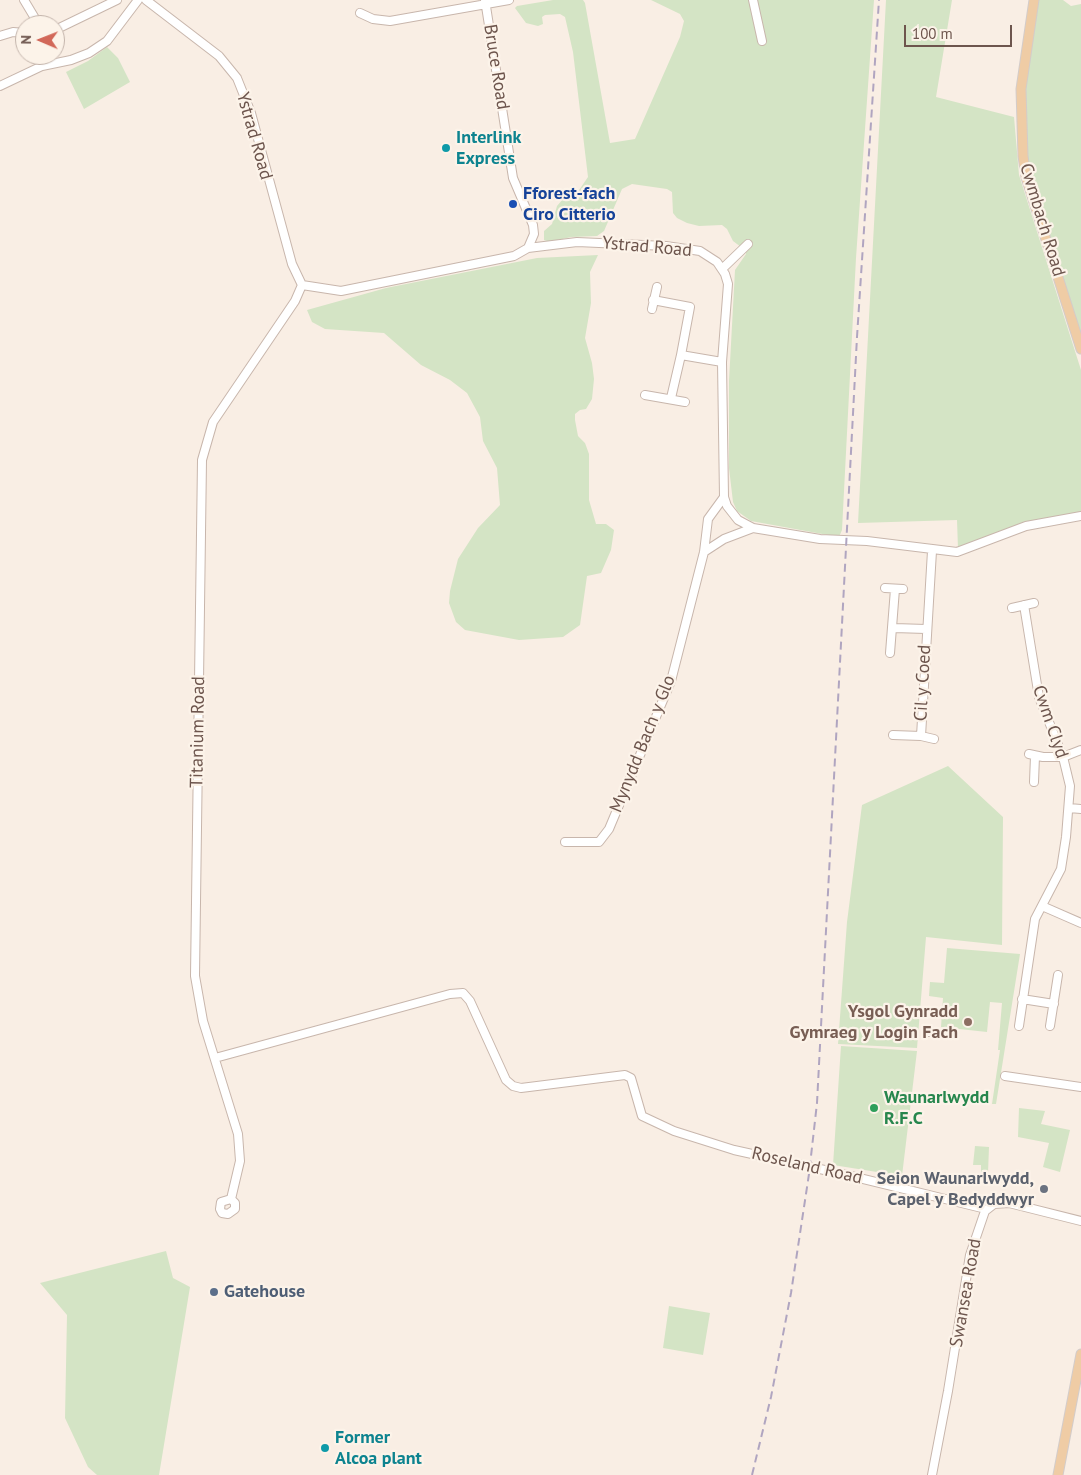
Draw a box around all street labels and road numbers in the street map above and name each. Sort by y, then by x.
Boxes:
street label: Bruce Road [479,23,513,111]
street label: Ystrad Road [231,90,277,182]
street label: Cwmbach Road [1015,161,1069,279]
street label: Ystrad Road [601,232,693,262]
street label: Cil y Coed [910,644,936,722]
street label: Mynydd Bach y Glo [606,672,680,816]
street label: Titanium Road [186,676,210,788]
street label: Cwm Clyd [1027,683,1073,761]
street label: Roseland Road [750,1143,864,1189]
street label: Swansea Road [946,1237,986,1349]

